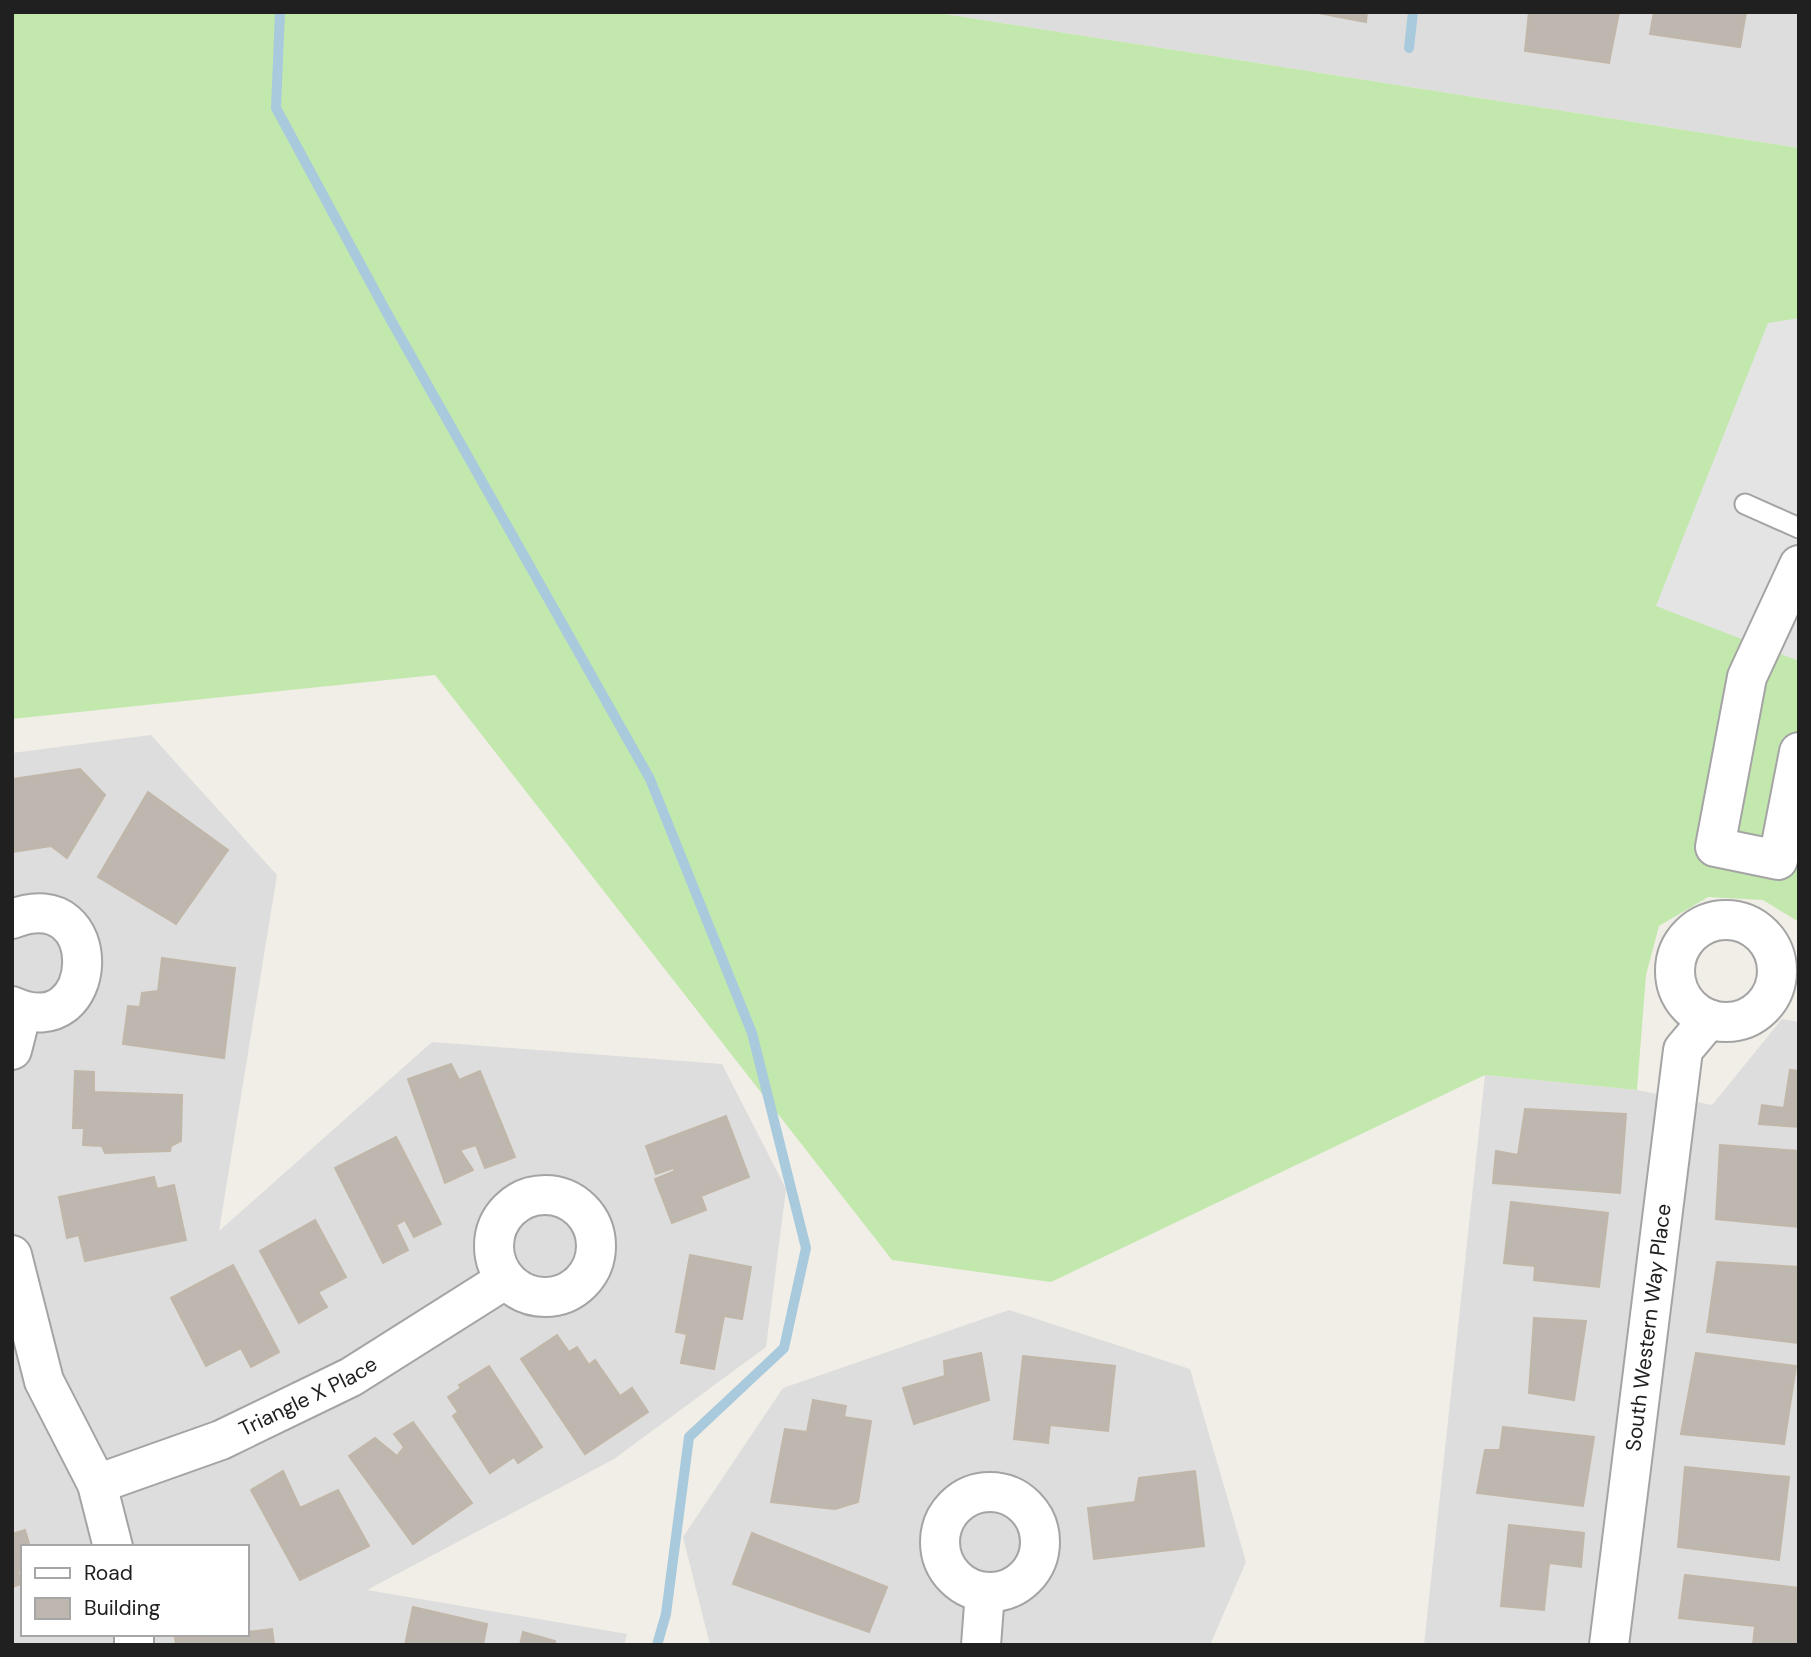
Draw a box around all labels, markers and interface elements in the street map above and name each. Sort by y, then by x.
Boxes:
street label: South Western Way Place [1619,1202,1678,1453]
street label: Triangle X Place [234,1350,383,1443]
legend [21,1545,248,1636]
text: Road [84,1559,133,1587]
text: Building [84,1594,161,1622]

